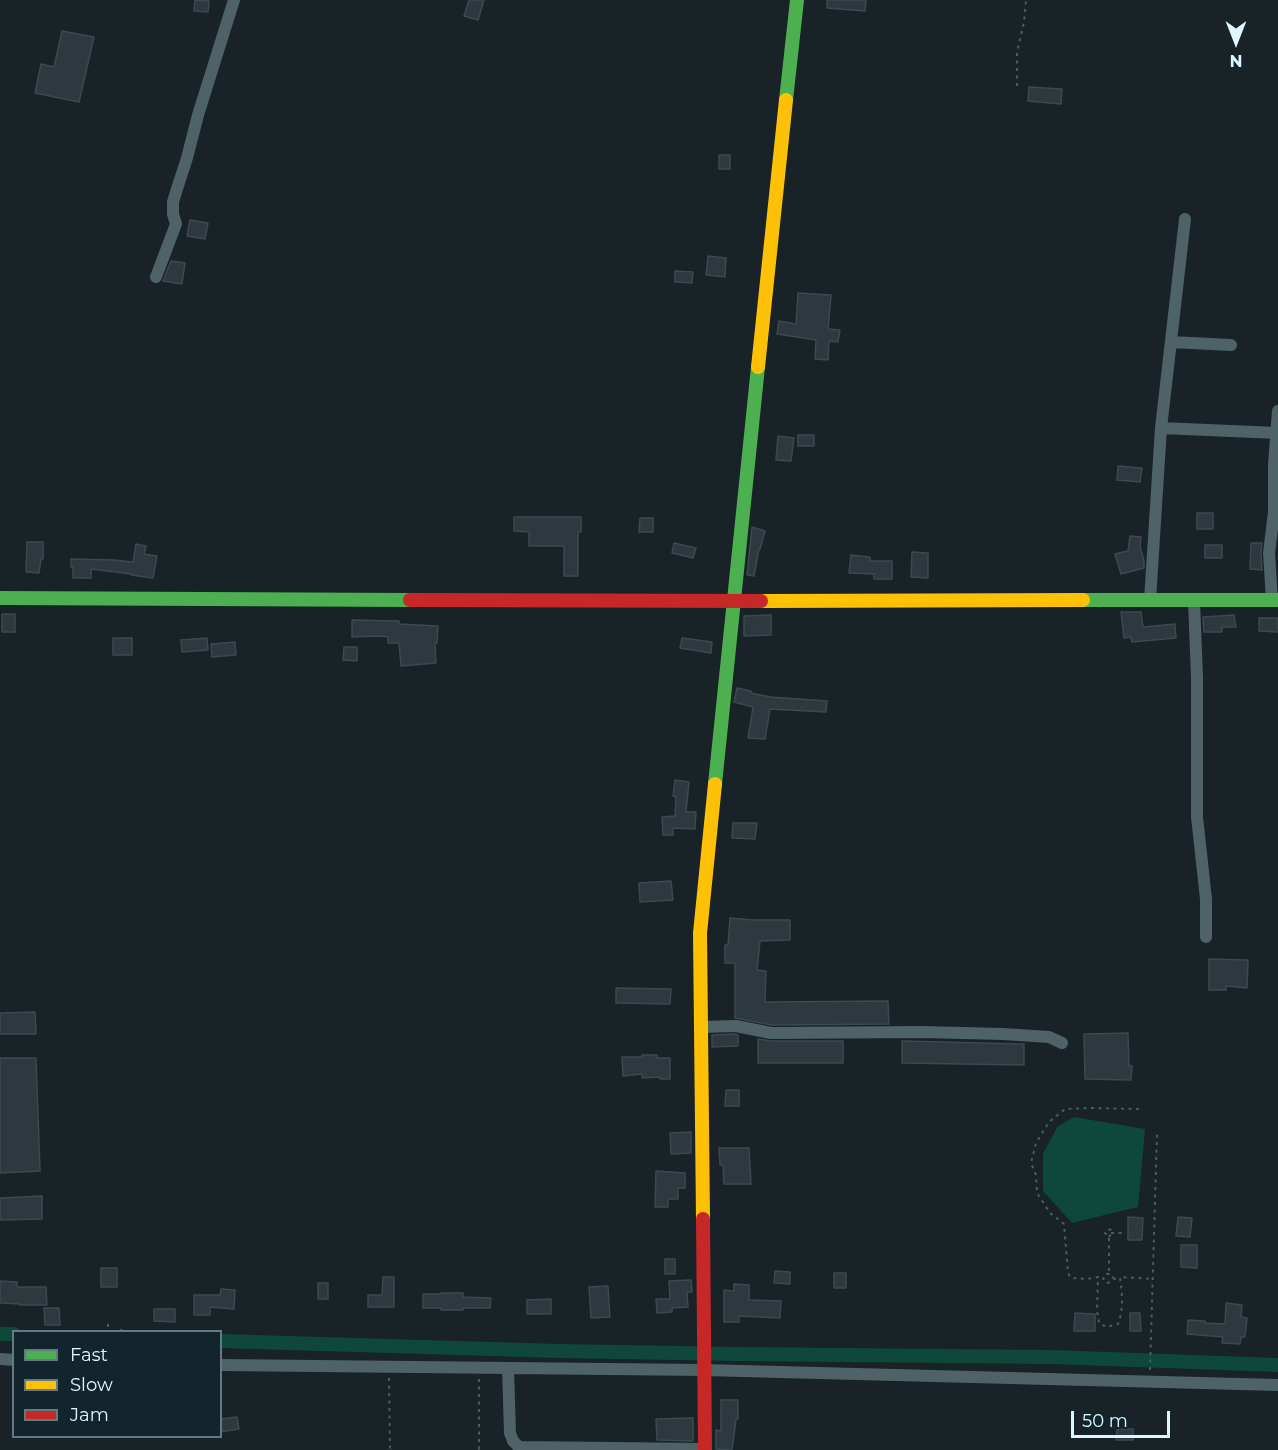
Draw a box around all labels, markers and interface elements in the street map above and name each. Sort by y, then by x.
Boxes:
north arrow [1206,12,1266,72]
text: N [1230,51,1242,70]
legend [12,1330,222,1438]
text: Fast [70,1344,108,1366]
text: Slow [70,1374,113,1396]
scale bar [1074,1399,1173,1437]
text: Jam [70,1404,109,1426]
text: 50 m [1082,1410,1128,1432]

